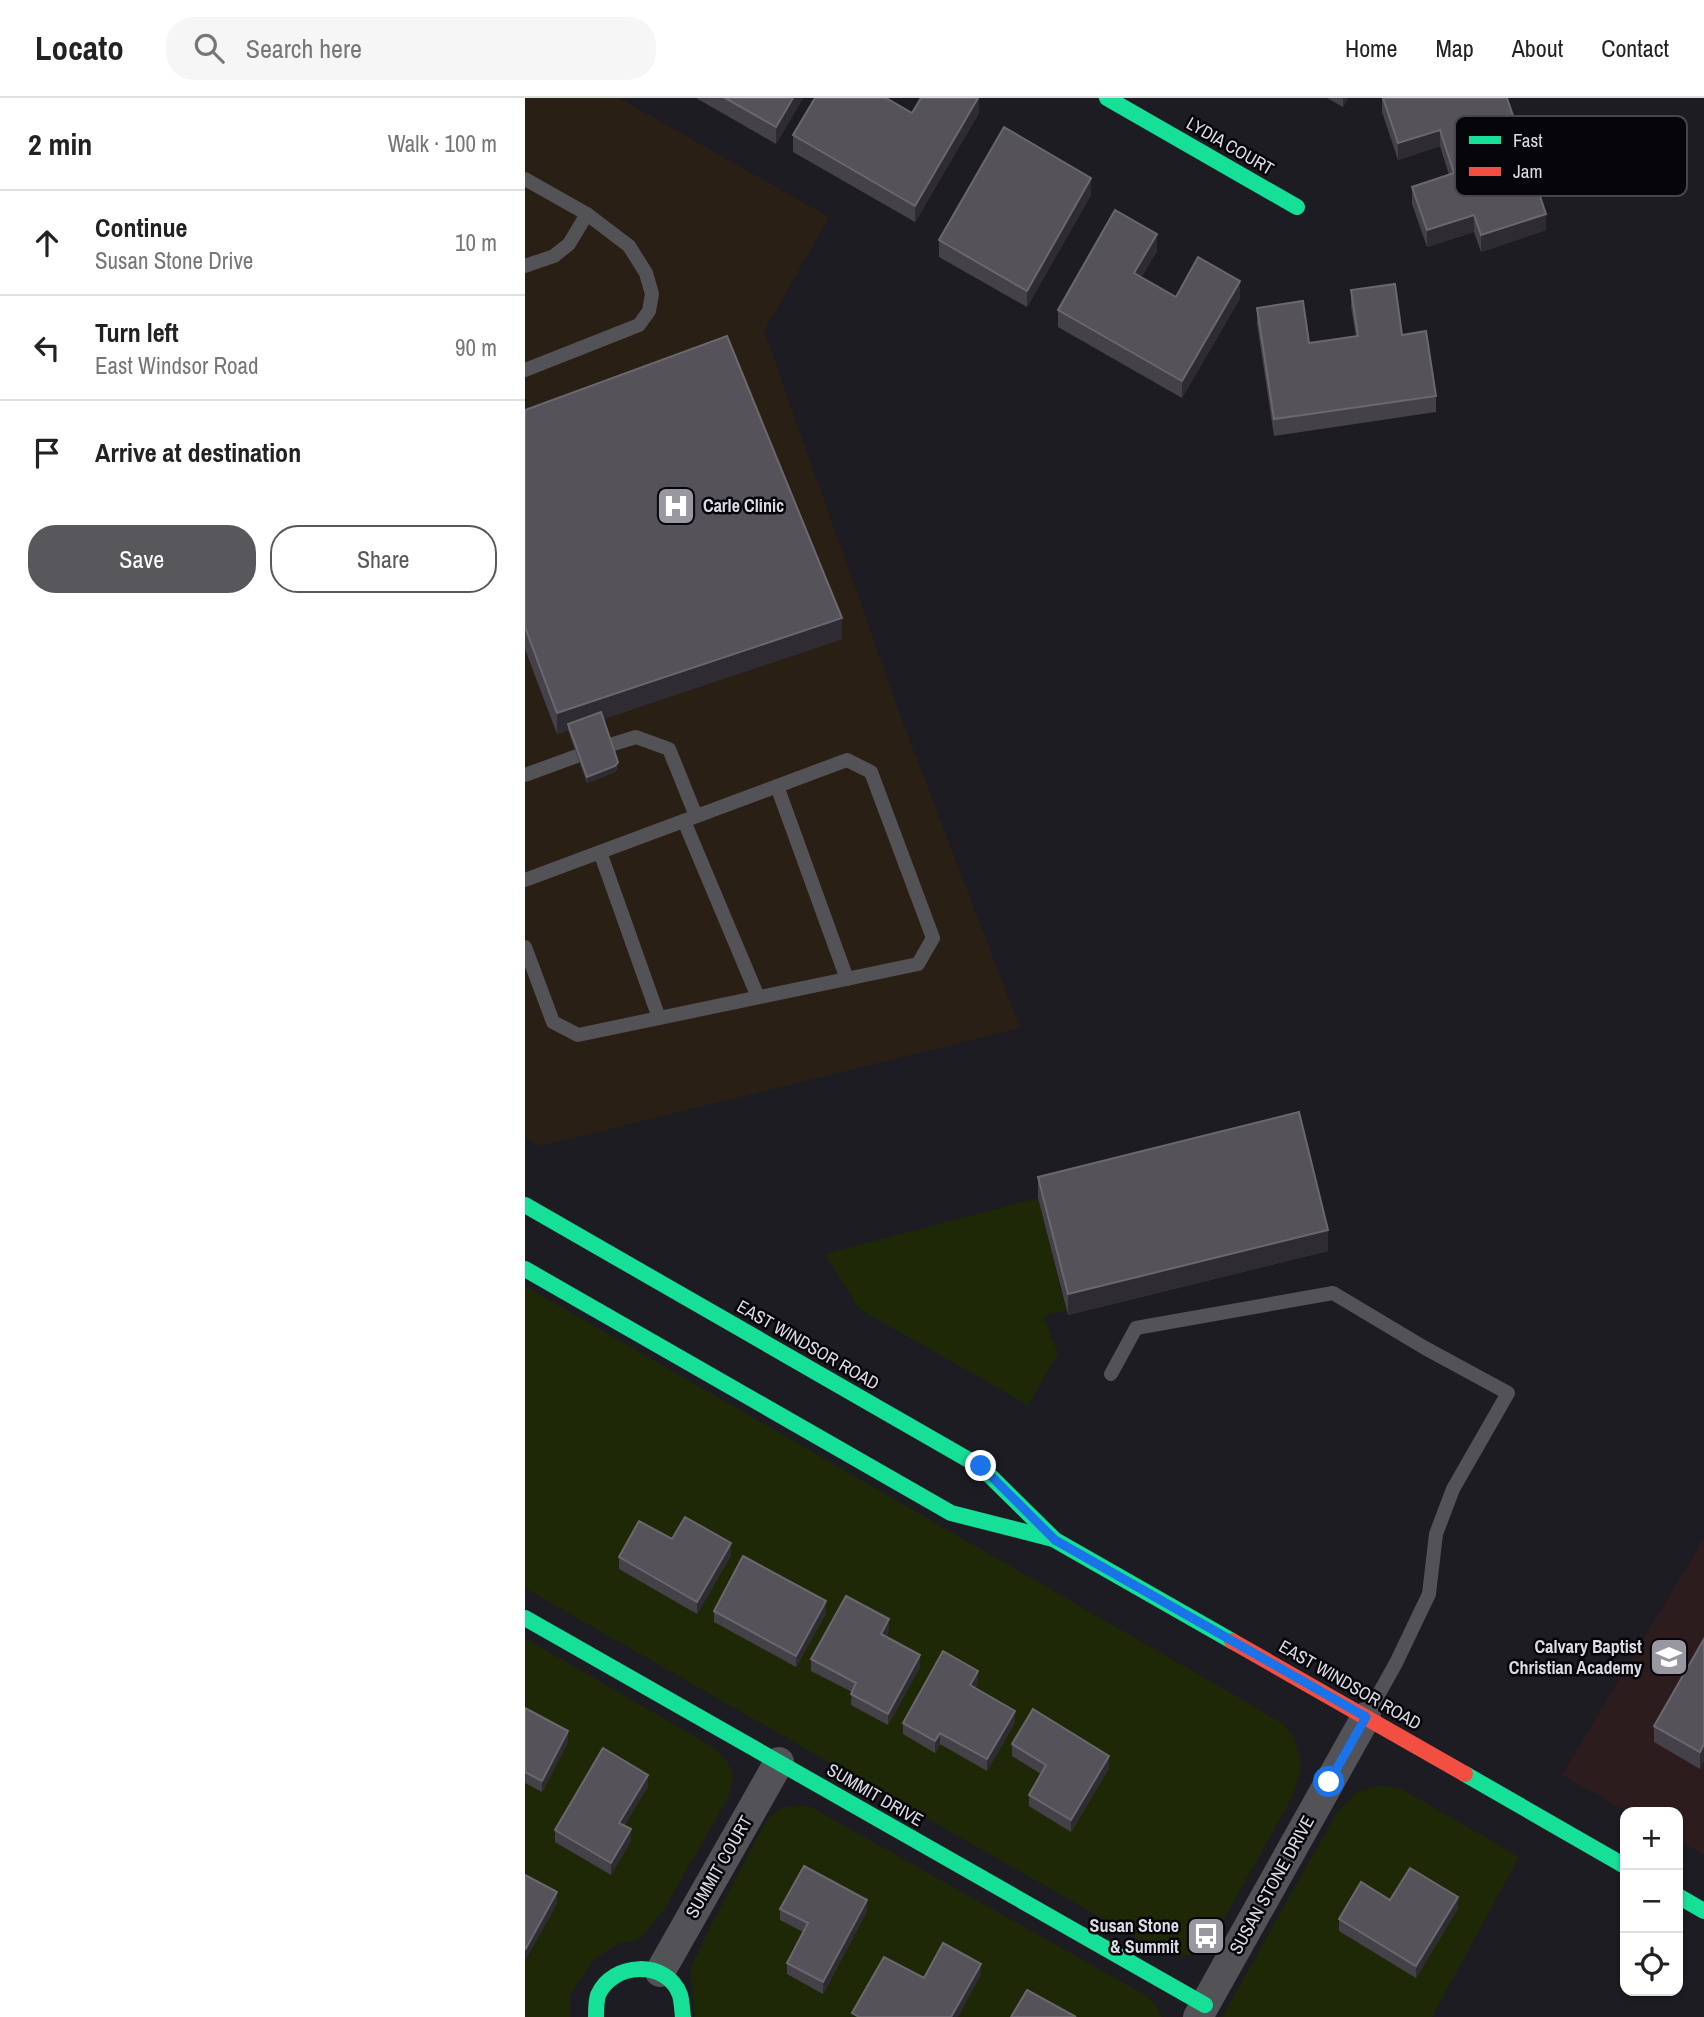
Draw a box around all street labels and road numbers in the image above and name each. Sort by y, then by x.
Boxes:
street label: LYDIA COURT [1182,110,1279,181]
street label: EAST WINDSOR ROAD [733,1294,884,1396]
street label: EAST WINDSOR ROAD [1275,1634,1426,1736]
street label: SUMMIT DRIVE [823,1757,928,1832]
street label: SUMMIT COURT [679,1811,758,1922]
street label: SUSAN STONE DRIVE [1223,1811,1320,1958]

